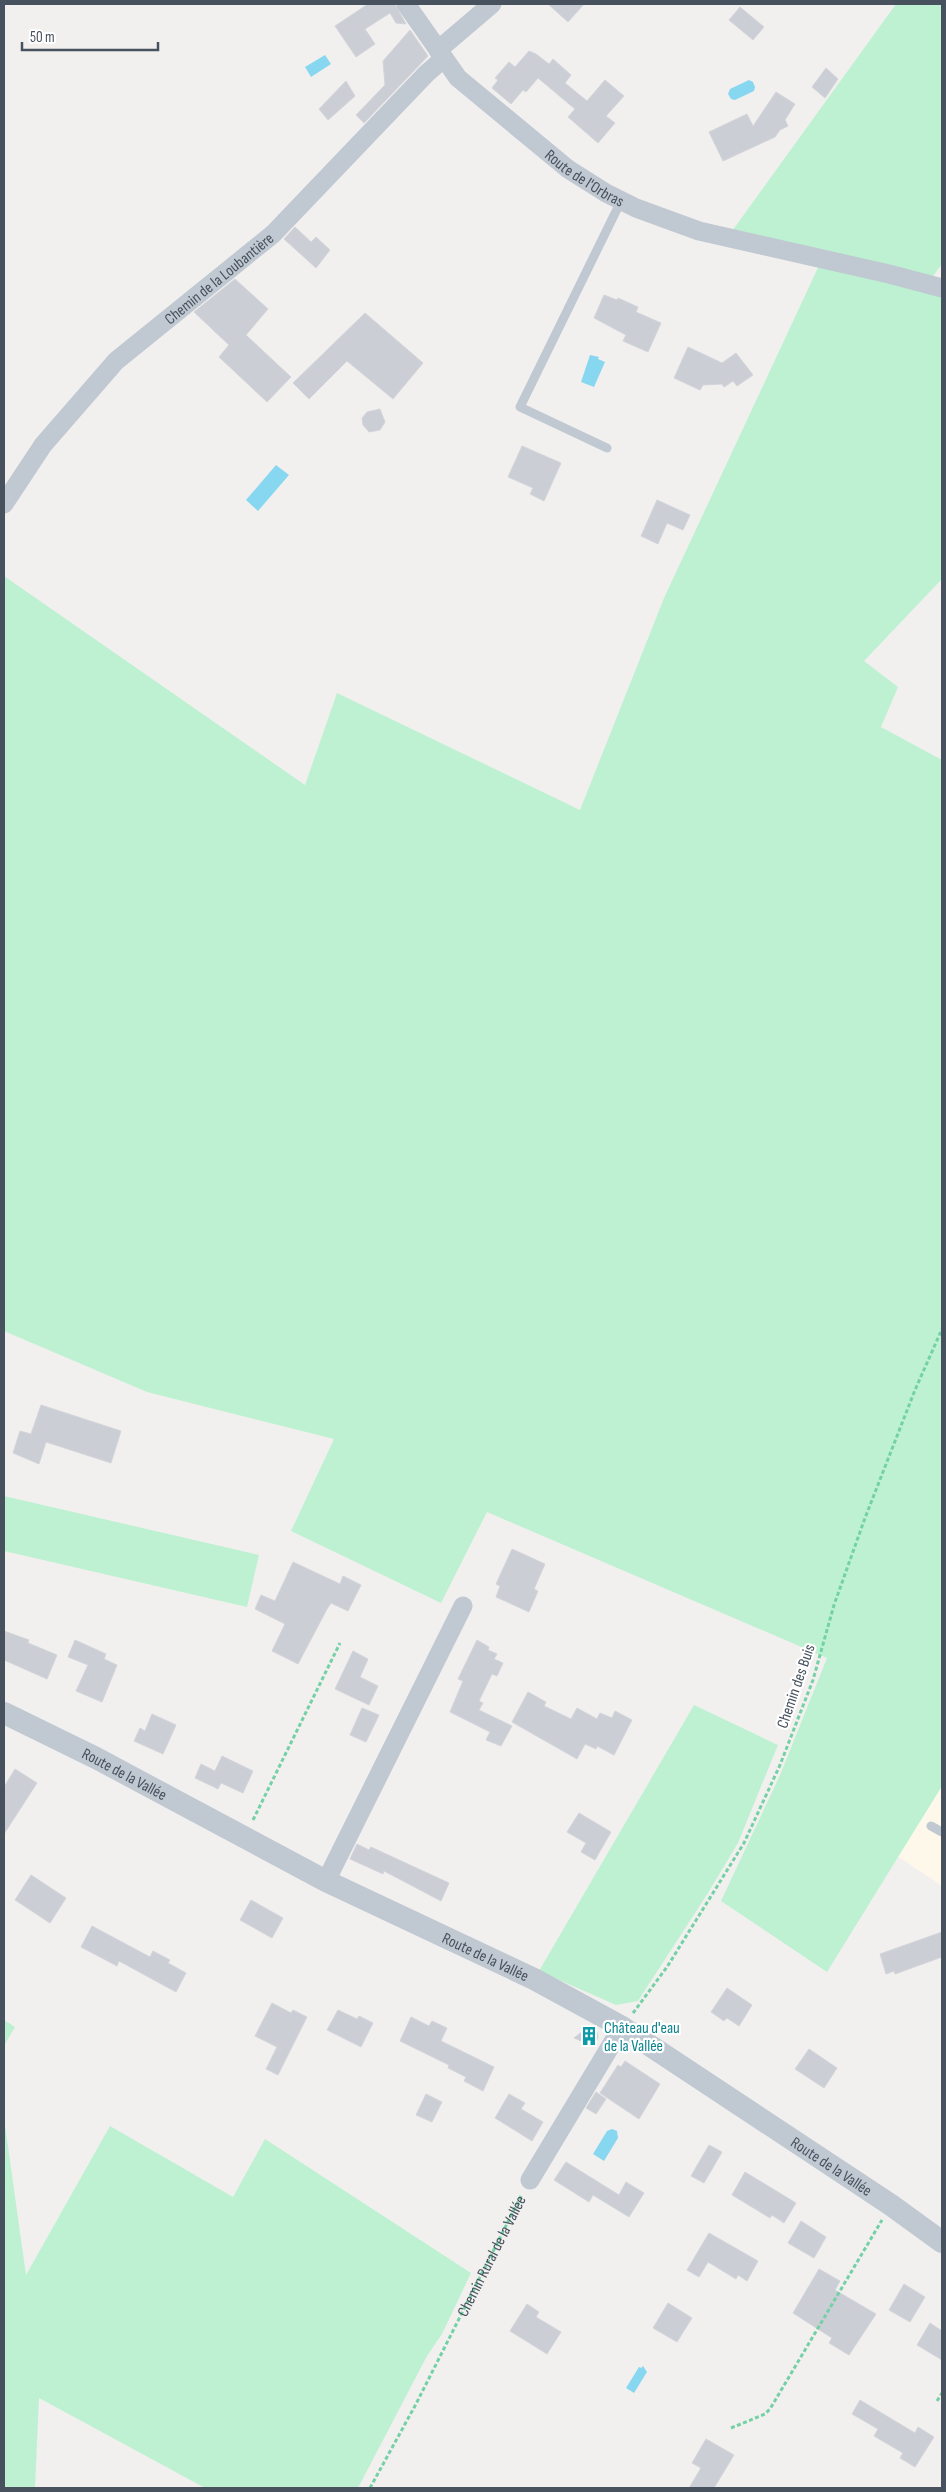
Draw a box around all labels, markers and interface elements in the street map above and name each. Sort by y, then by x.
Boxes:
scale bar [22,20,159,52]
text: 50 m [30,28,55,47]
street label: Route de l'Orbras [540,146,627,212]
street label: Chemin de la Loubantière [161,229,278,329]
street label: Chemin des Buis [773,1642,820,1731]
street label: Route de la Vallée [78,1745,170,1805]
street label: Route de la Vallée [439,1929,532,1986]
place label: Château d'eau de la Vallée [604,2019,680,2056]
building icon: Château d'eau de la Vallée [578,2025,600,2047]
street label: Route de la Vallée [787,2133,875,2201]
street label: Chemin Rural de la Vallée [454,2193,531,2320]

